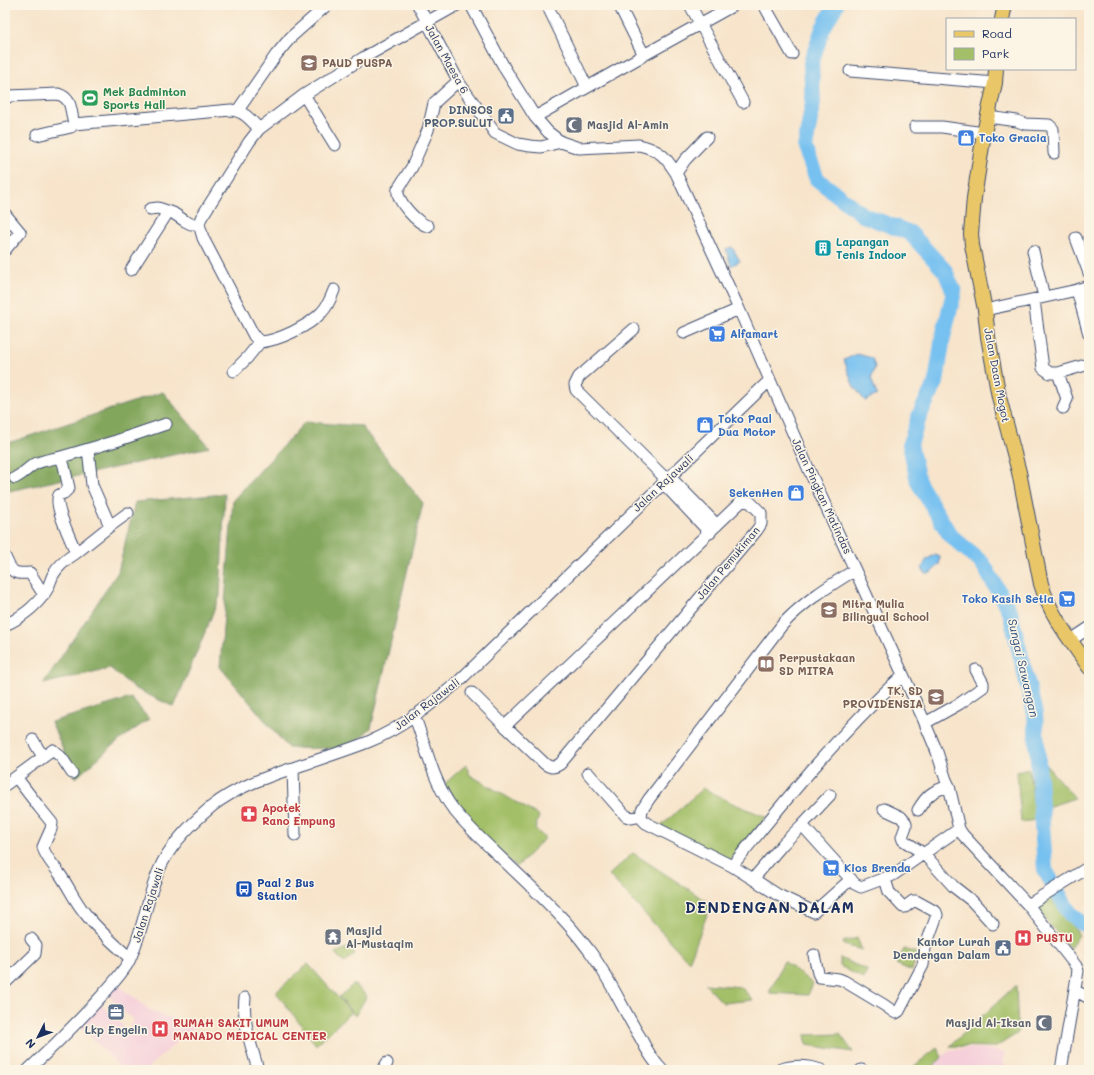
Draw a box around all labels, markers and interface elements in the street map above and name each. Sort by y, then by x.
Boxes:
legend [946,18,1076,70]
street label: Jalan Maesa 6 [422,21,473,96]
text: Road [982,25,1012,41]
text: Park [982,45,1009,61]
school or university icon: PAUD PUSPA [299,53,319,73]
place label: PAUD PUSPA [322,55,393,70]
place label: Mek Badminton Sports Hall [103,84,186,112]
sports icon: Mek Badminton Sports Hall [80,88,100,108]
place label: DINSOS PROP.SULUT [424,102,493,130]
public building icon: DINSOS PROP.SULUT [496,106,516,126]
mosque icon: Masjid Al-Amin [564,115,584,135]
place label: Masjid Al-Amin [587,117,669,132]
shop icon: Toko Gracia [956,128,976,148]
place label: Toko Gracia [979,130,1047,145]
place label: Lapangan Tenis Indoor [836,234,907,262]
building icon: Lapangan Tenis Indoor [813,238,833,258]
supermarket icon: Alfamart [707,324,727,344]
place label: Alfamart [730,326,778,341]
street label: Jalan Daan Mogot [981,326,1014,424]
place label: Toko Paal Dua Motor [718,411,776,439]
shop icon: Toko Paal Dua Motor [695,415,715,435]
street label: Jalan Pingkan Matindas [789,435,856,556]
street label: Jalan Rajawali [629,451,696,515]
shop icon: SekenHen [786,483,806,503]
place label: SekenHen [729,485,783,500]
street label: Jalan Pemukiman [693,523,763,602]
supermarket icon: Toko Kasih Setia [1057,589,1077,609]
place label: Toko Kasih Setia [962,591,1054,606]
place label: Mitra Mulia Bilingual School [842,596,929,624]
school or university icon: Mitra Mulia Bilingual School [819,600,839,620]
water label: Sungai Sawangan [1005,617,1043,719]
place label: Perpustakaan SD MITRA [779,650,855,678]
library icon: Perpustakaan SD MITRA [756,654,776,674]
street label: Jalan Rajawali [391,674,462,733]
place label: TK, SD PROVIDENSIA [843,683,923,711]
school or university icon: TK, SD PROVIDENSIA [926,687,946,707]
place label: Apotek Rano Empung [262,800,336,828]
pharmacy icon: Apotek Rano Empung [239,804,259,824]
supermarket icon: Kios Brenda [821,858,841,878]
place label: Kios Brenda [844,860,911,875]
street label: Jalan Rajawali [128,865,167,944]
place label: Paal 2 Bus Station [257,875,315,903]
bus stop icon: Paal 2 Bus Station [234,879,254,899]
district label: DENDENGAN DALAM [685,897,855,917]
place label: Masjid Al-Mustaqim [346,923,413,951]
temple icon: Masjid Al-Mustaqim [323,927,343,947]
hospital icon: PUSTU [1013,928,1033,948]
place label: PUSTU [1036,930,1072,945]
place label: Kantor Lurah Dendengan Dalam [893,934,990,962]
public building icon: Kantor Lurah Dendengan Dalam [993,938,1013,958]
office icon: Lkp Engelin [106,1002,126,1022]
mosque icon: Masjid Al-Iksan [1034,1013,1054,1033]
place label: RUMAH SAKIT UMUM MANADO MEDICAL CENTER [173,1015,327,1043]
place label: Masjid Al-Iksan [946,1015,1031,1030]
north arrow [18,1017,58,1057]
hospital icon: RUMAH SAKIT UMUM MANADO MEDICAL CENTER [150,1019,170,1039]
place label: Lkp Engelin [85,1022,147,1037]
text: N [22,1036,39,1052]

